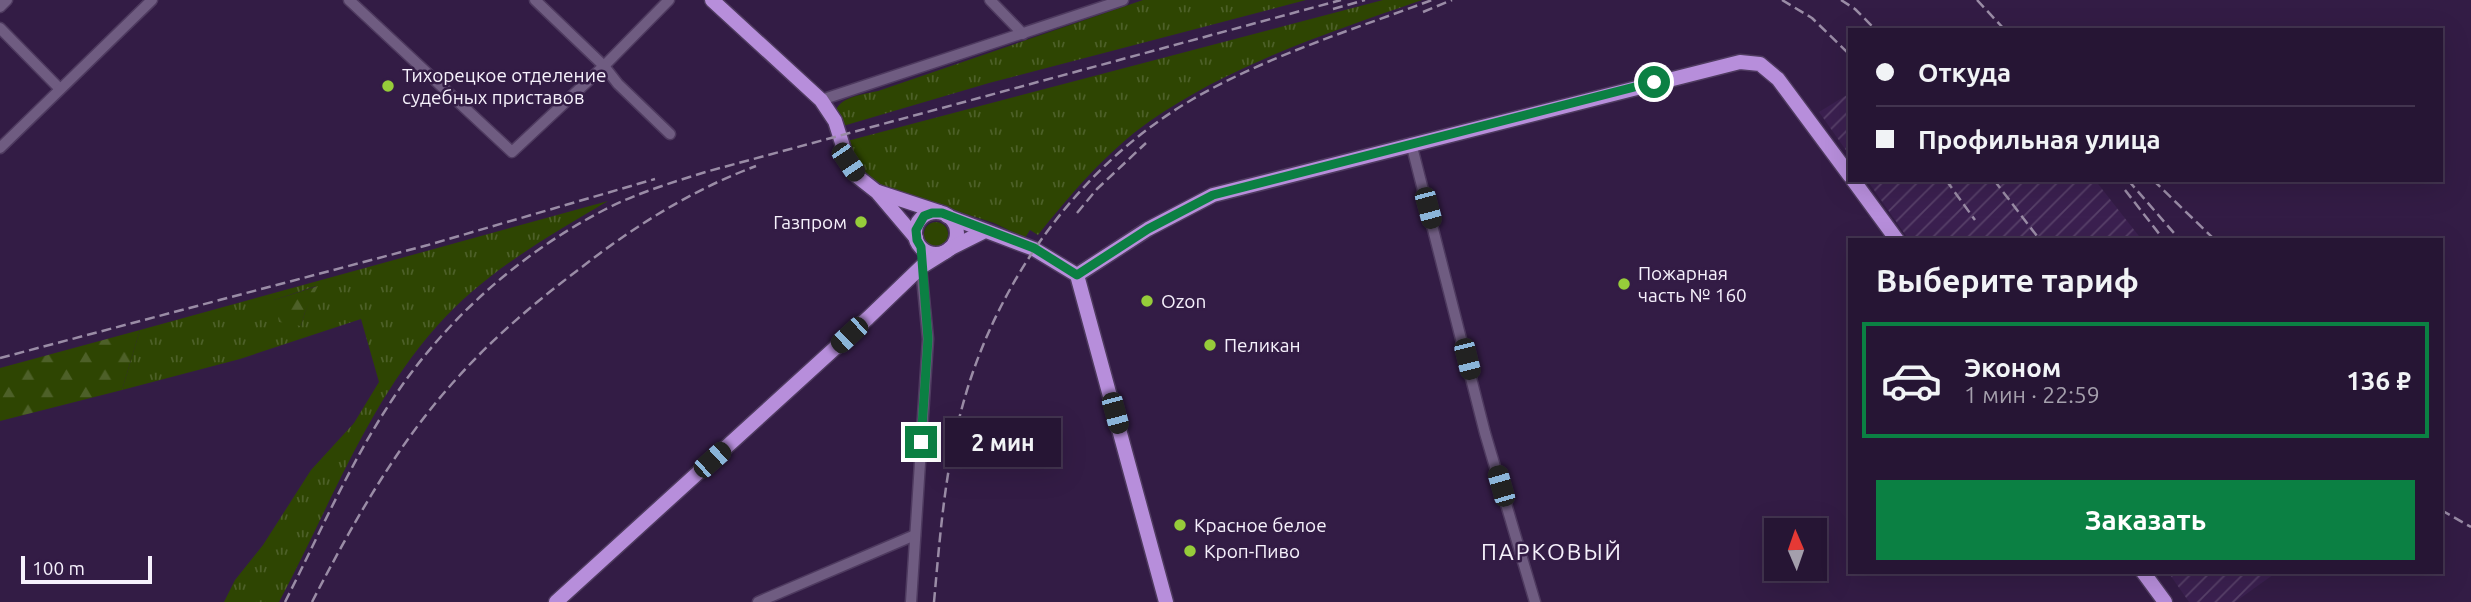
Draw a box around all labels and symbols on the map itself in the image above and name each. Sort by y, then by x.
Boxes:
place label: Тихорецкое отделение судебных приставов [402,64,606,108]
route start [1638,66,1670,98]
marker: Тихорецкое отделение судебных приставов [380,78,396,94]
car [828,139,869,185]
car [1413,185,1444,231]
place label: Газпром [773,211,847,233]
marker: Газпром [853,214,869,230]
place label: Пожарная часть № 160 [1638,262,1747,306]
marker: Пожарная часть № 160 [1616,276,1632,292]
place label: Ozon [1161,290,1206,312]
marker: Ozon [1139,293,1155,309]
car [827,313,872,357]
place label: Пеликан [1224,334,1301,356]
car [1452,336,1483,382]
marker: Пеликан [1202,337,1218,353]
car [1100,390,1131,436]
callout: 2 мин [946,418,1061,466]
route end [905,426,937,458]
car [690,438,735,482]
car [1486,463,1517,509]
place label: Красное белое [1194,514,1327,536]
marker: Красное белое [1172,517,1188,533]
north arrow [1764,518,1827,581]
district label: ПАРКОВЫЙ [1481,539,1623,564]
place label: Кроп-Пиво [1204,540,1300,562]
marker: Кроп-Пиво [1182,543,1198,559]
scale bar [21,553,152,585]

